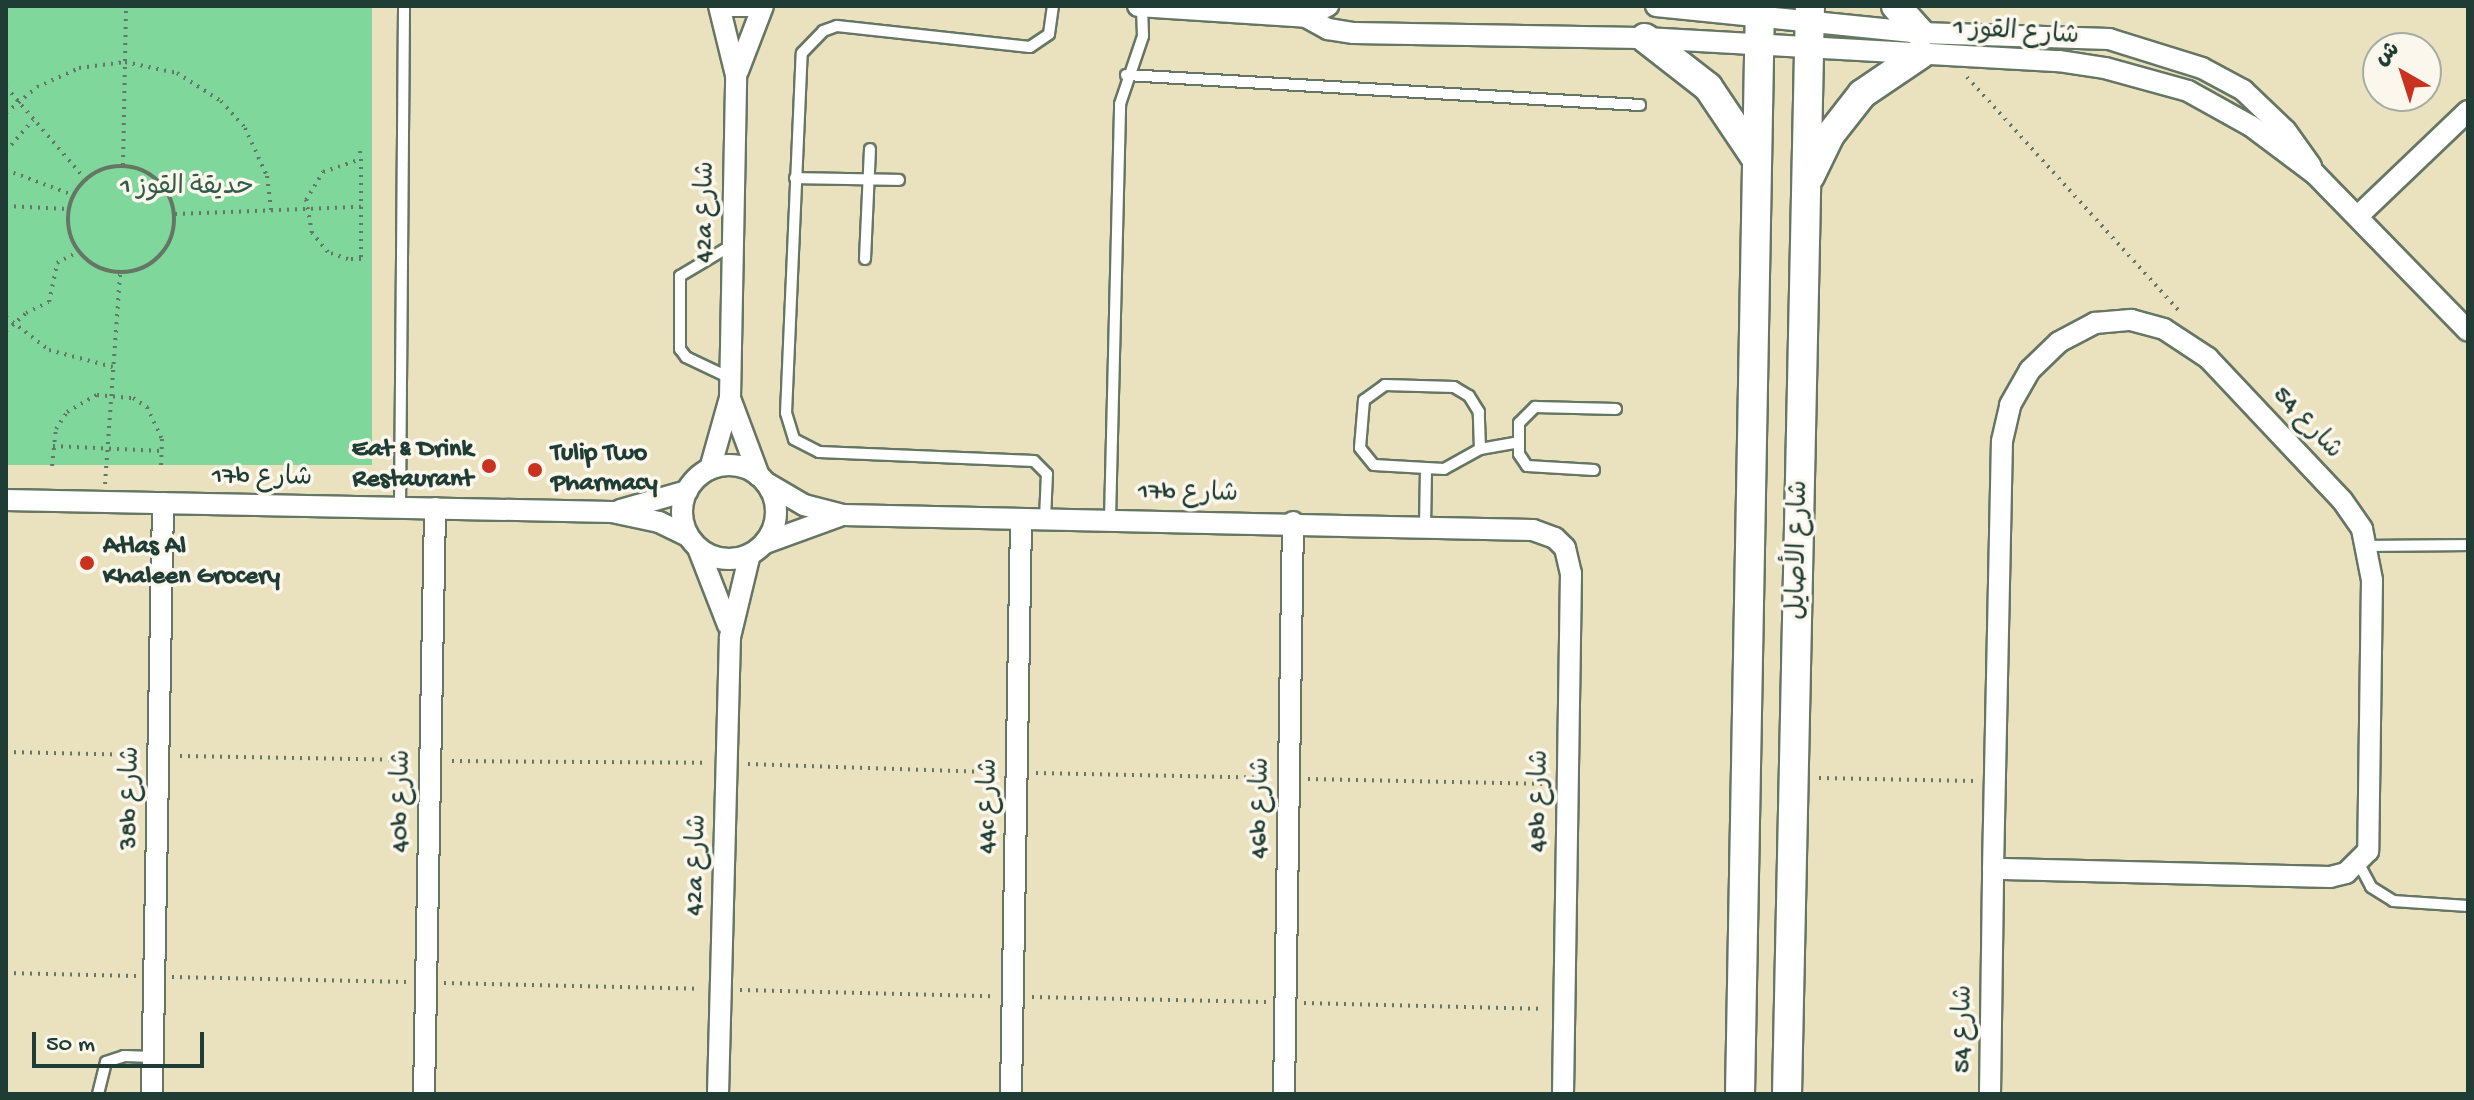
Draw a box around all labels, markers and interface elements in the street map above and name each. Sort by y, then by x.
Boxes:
street label: شارع القوز 1 [1952,14,2080,54]
north arrow [2362,32,2442,112]
text: ش [2371,37,2406,73]
street label: 42a شارع [691,161,723,263]
park label: حديقة القوز 1 [120,173,254,205]
street label: شارع 54 [2264,381,2348,467]
place label: Eat & Drink Restaurant [352,435,473,496]
place label: Tulip Two Pharmacy [551,439,657,500]
marker: Eat & Drink Restaurant [480,457,498,475]
marker: Tulip Two Pharmacy [526,461,544,479]
street label: 17b شارع [212,463,312,495]
street label: 17b شارع [1138,479,1238,511]
street label: شارع الأصايل [1783,480,1817,620]
place label: Atlas Al Khaleen Grocery [103,532,280,594]
marker: Atlas Al Khaleen Grocery [78,554,96,572]
street label: 38b شارع [115,746,149,850]
street label: 40b شارع [387,749,419,853]
street label: 48b شارع [1525,749,1557,853]
street label: 46b شارع [1246,757,1278,859]
street label: 44c شارع [974,758,1006,854]
street label: 42a شارع [681,814,715,916]
street label: شارع 54 [1949,985,1981,1073]
scale bar [36,1016,208,1066]
text: 50 m [46,1031,95,1060]

